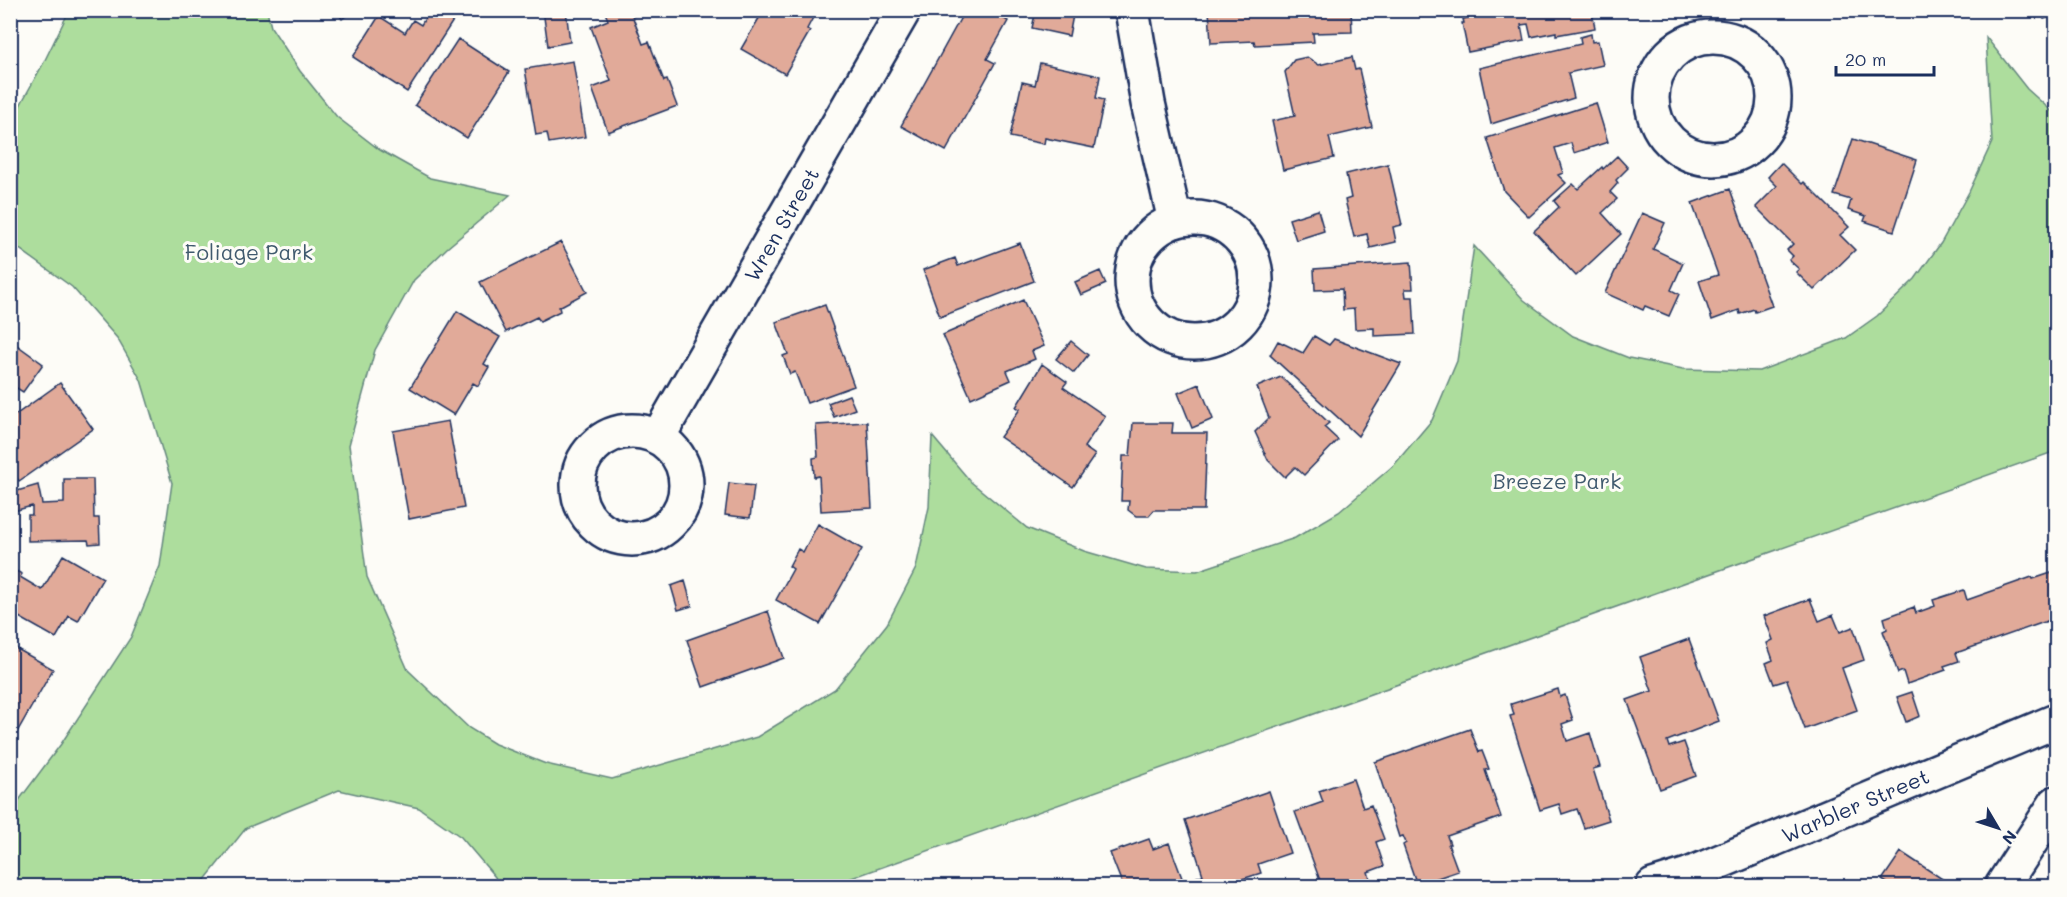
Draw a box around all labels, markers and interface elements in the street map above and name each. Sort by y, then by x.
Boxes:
scale bar [1836,39,1934,77]
text: 20 m [1845,47,1886,71]
street label: Wren Street [738,162,824,286]
park label: Foliage Park [185,238,313,265]
park label: Breeze Park [1493,467,1621,494]
street label: Warbler Street [1777,762,1933,848]
north arrow [1968,798,2028,858]
text: N [1998,826,2022,849]

